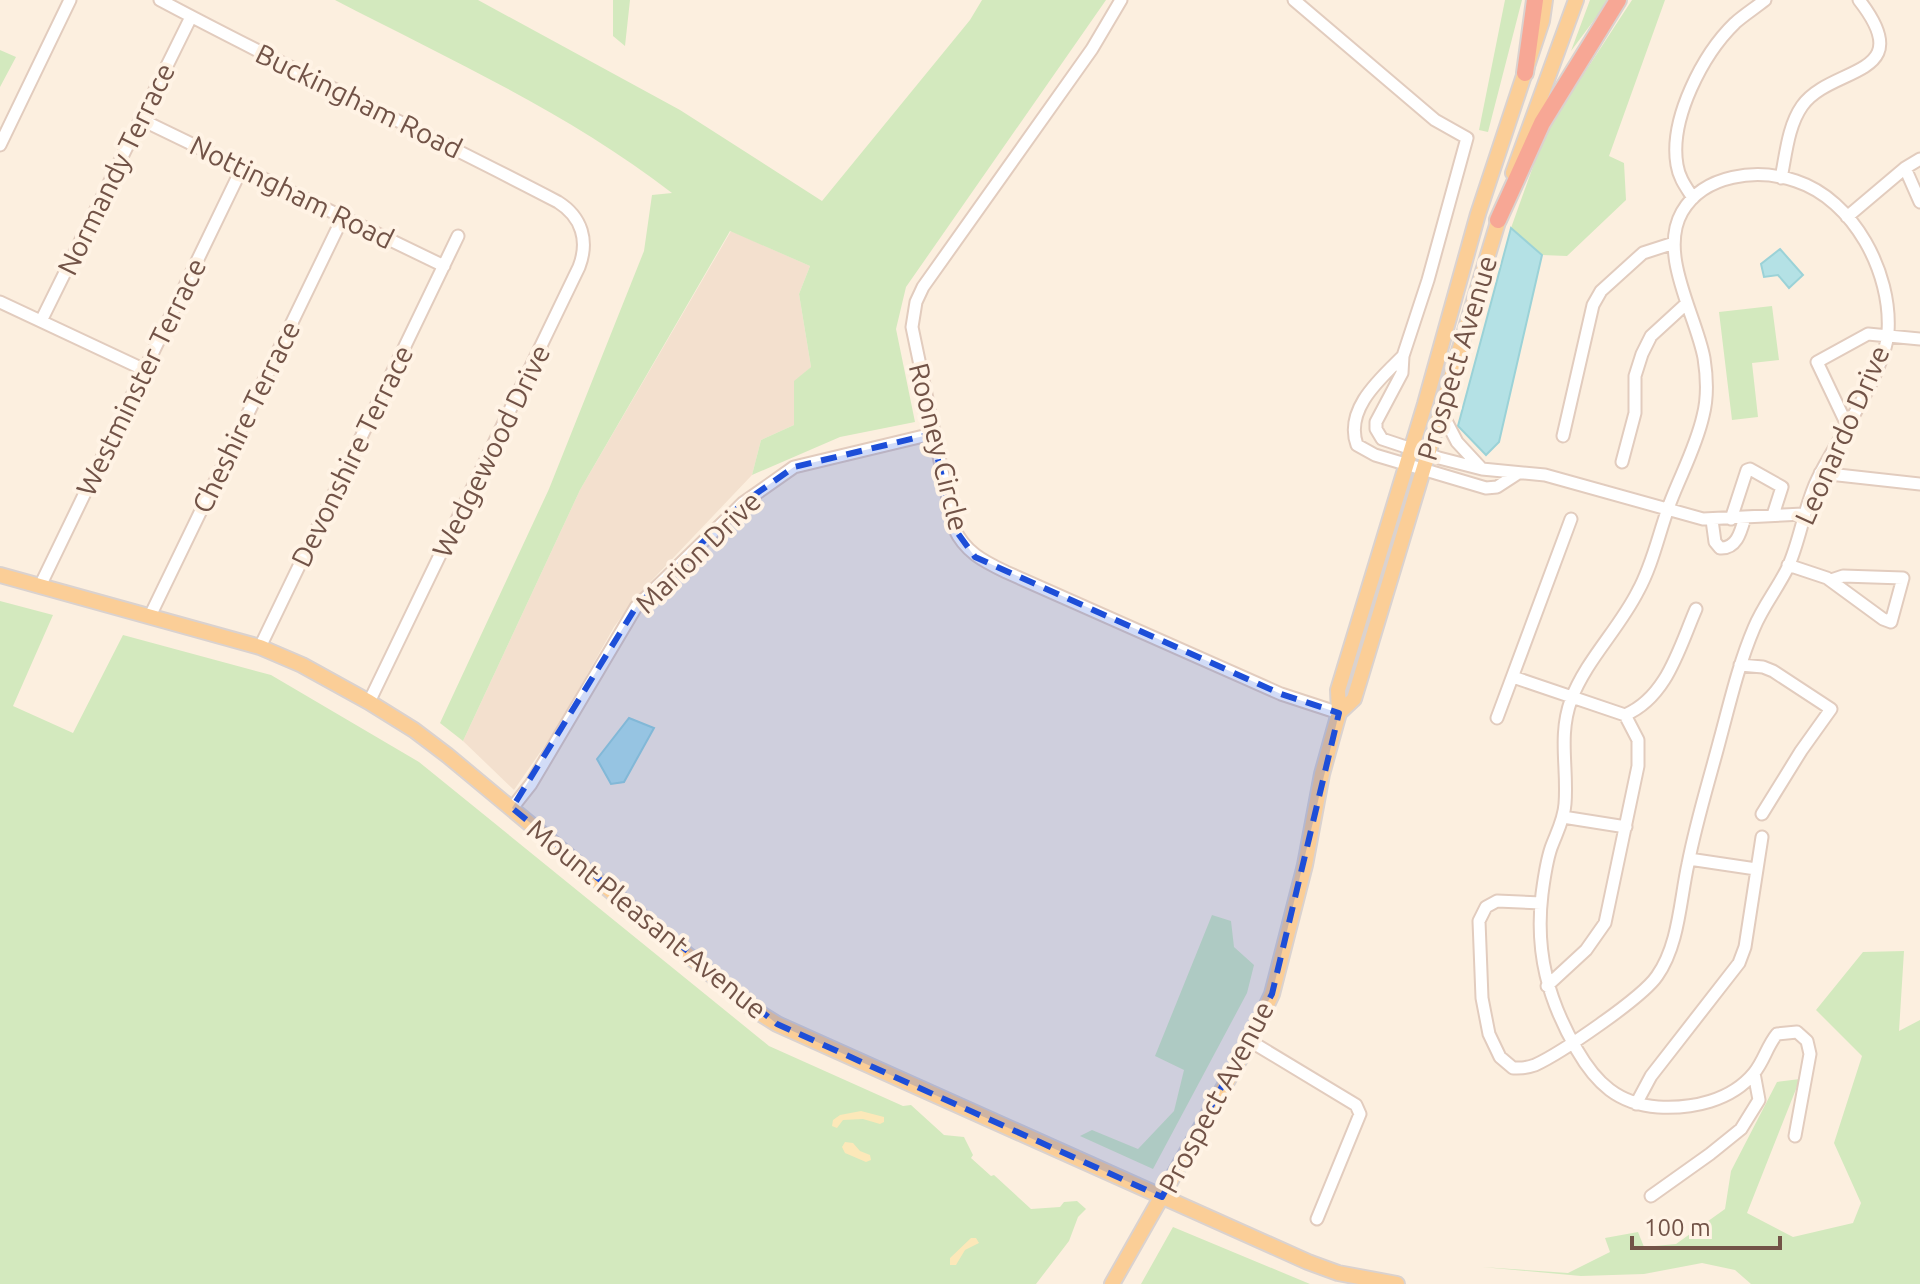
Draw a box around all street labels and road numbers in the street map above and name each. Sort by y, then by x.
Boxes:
street label: Buckingham Road [251,37,467,164]
street label: Normandy Terrace [51,58,180,280]
street label: Nottingham Road [185,129,399,254]
street label: Prospect Avenue [1411,252,1502,464]
street label: Westminster Terrace [70,253,212,501]
street label: Cheshire Terrace [186,316,305,518]
street label: Devonshire Terrace [285,340,419,571]
street label: Wedgewood Drive [426,340,555,562]
street label: Leonardo Drive [1788,341,1895,529]
street label: Rooney Circle [904,360,975,534]
street label: Marion Drive [629,485,766,619]
street label: Mount Pleasant Avenue [522,813,773,1025]
street label: Prospect Avenue [1152,996,1279,1198]

